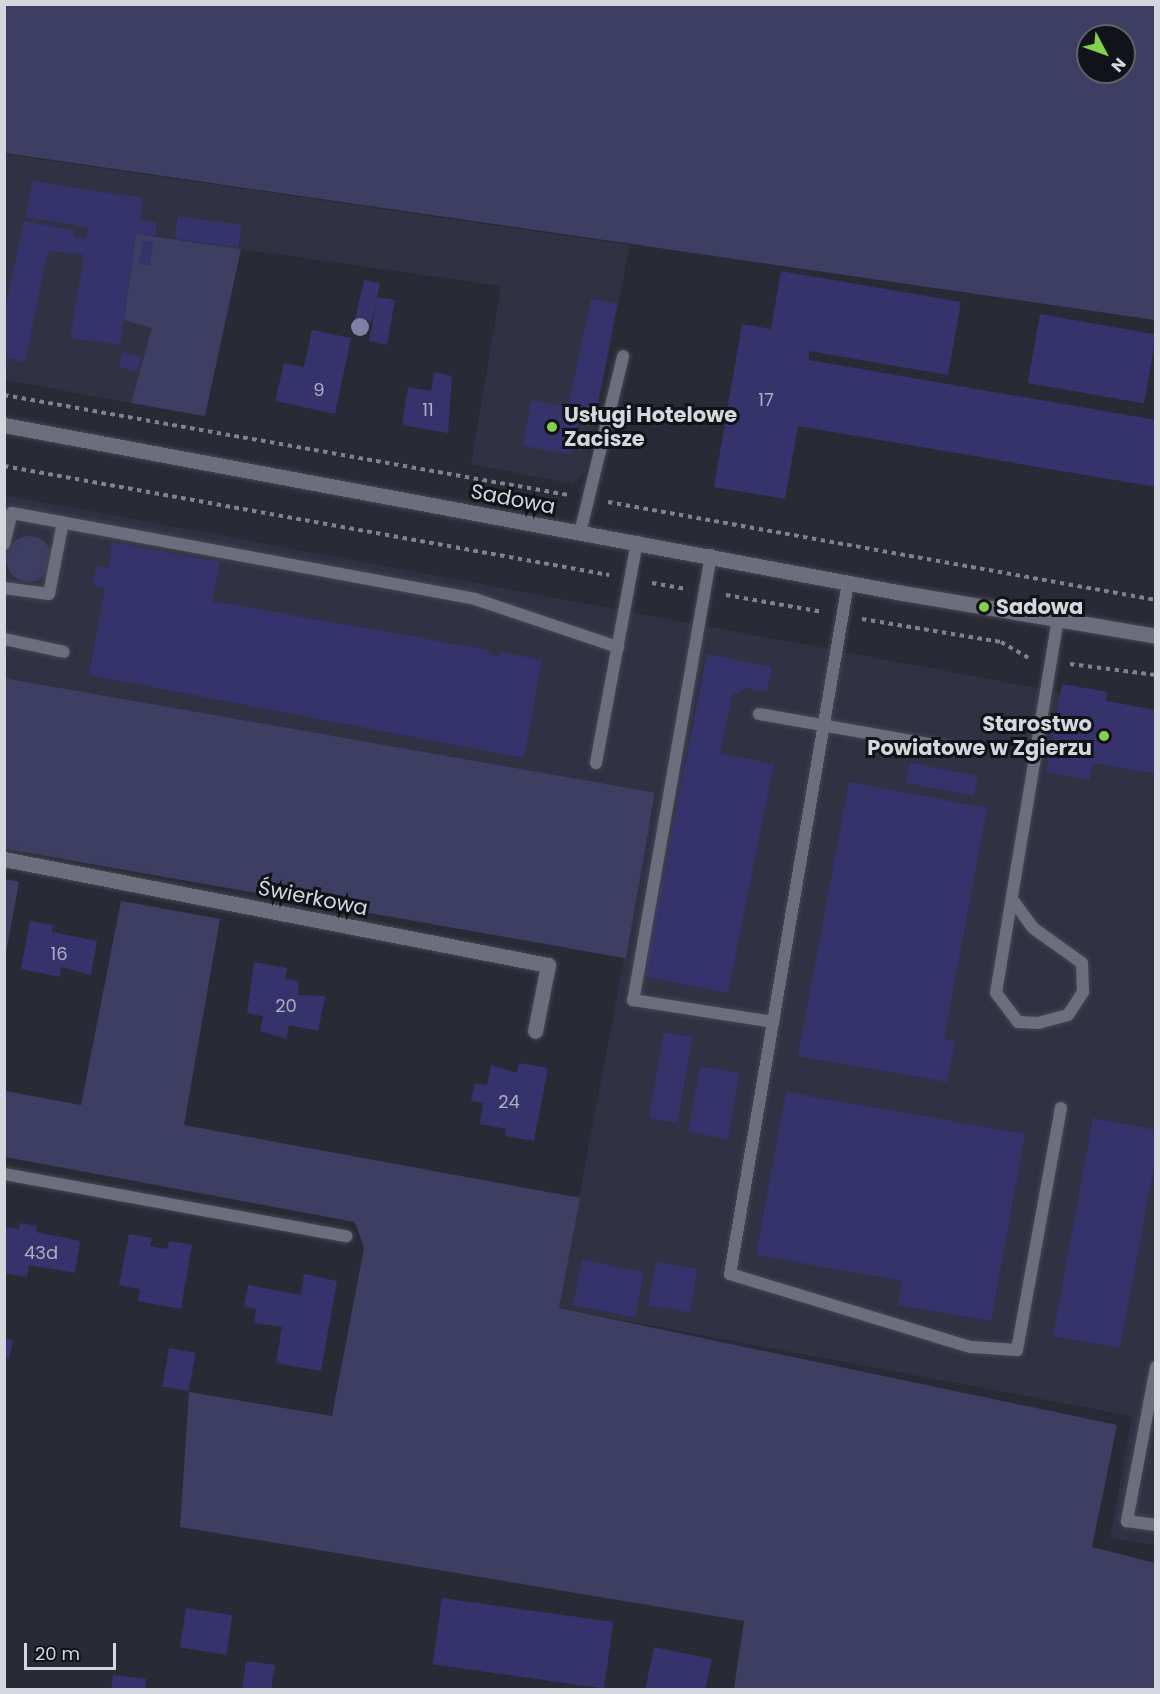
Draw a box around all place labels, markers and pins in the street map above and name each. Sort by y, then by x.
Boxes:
place label: Usługi Hotelowe Zacisze [564,402,737,452]
marker: Usługi Hotelowe Zacisze [545,420,559,434]
place label: Sadowa [996,594,1083,620]
marker: Sadowa [977,600,991,614]
place label: Starostwo Powiatowe w Zgierzu [867,711,1092,761]
marker: Starostwo Powiatowe w Zgierzu [1097,729,1111,743]

